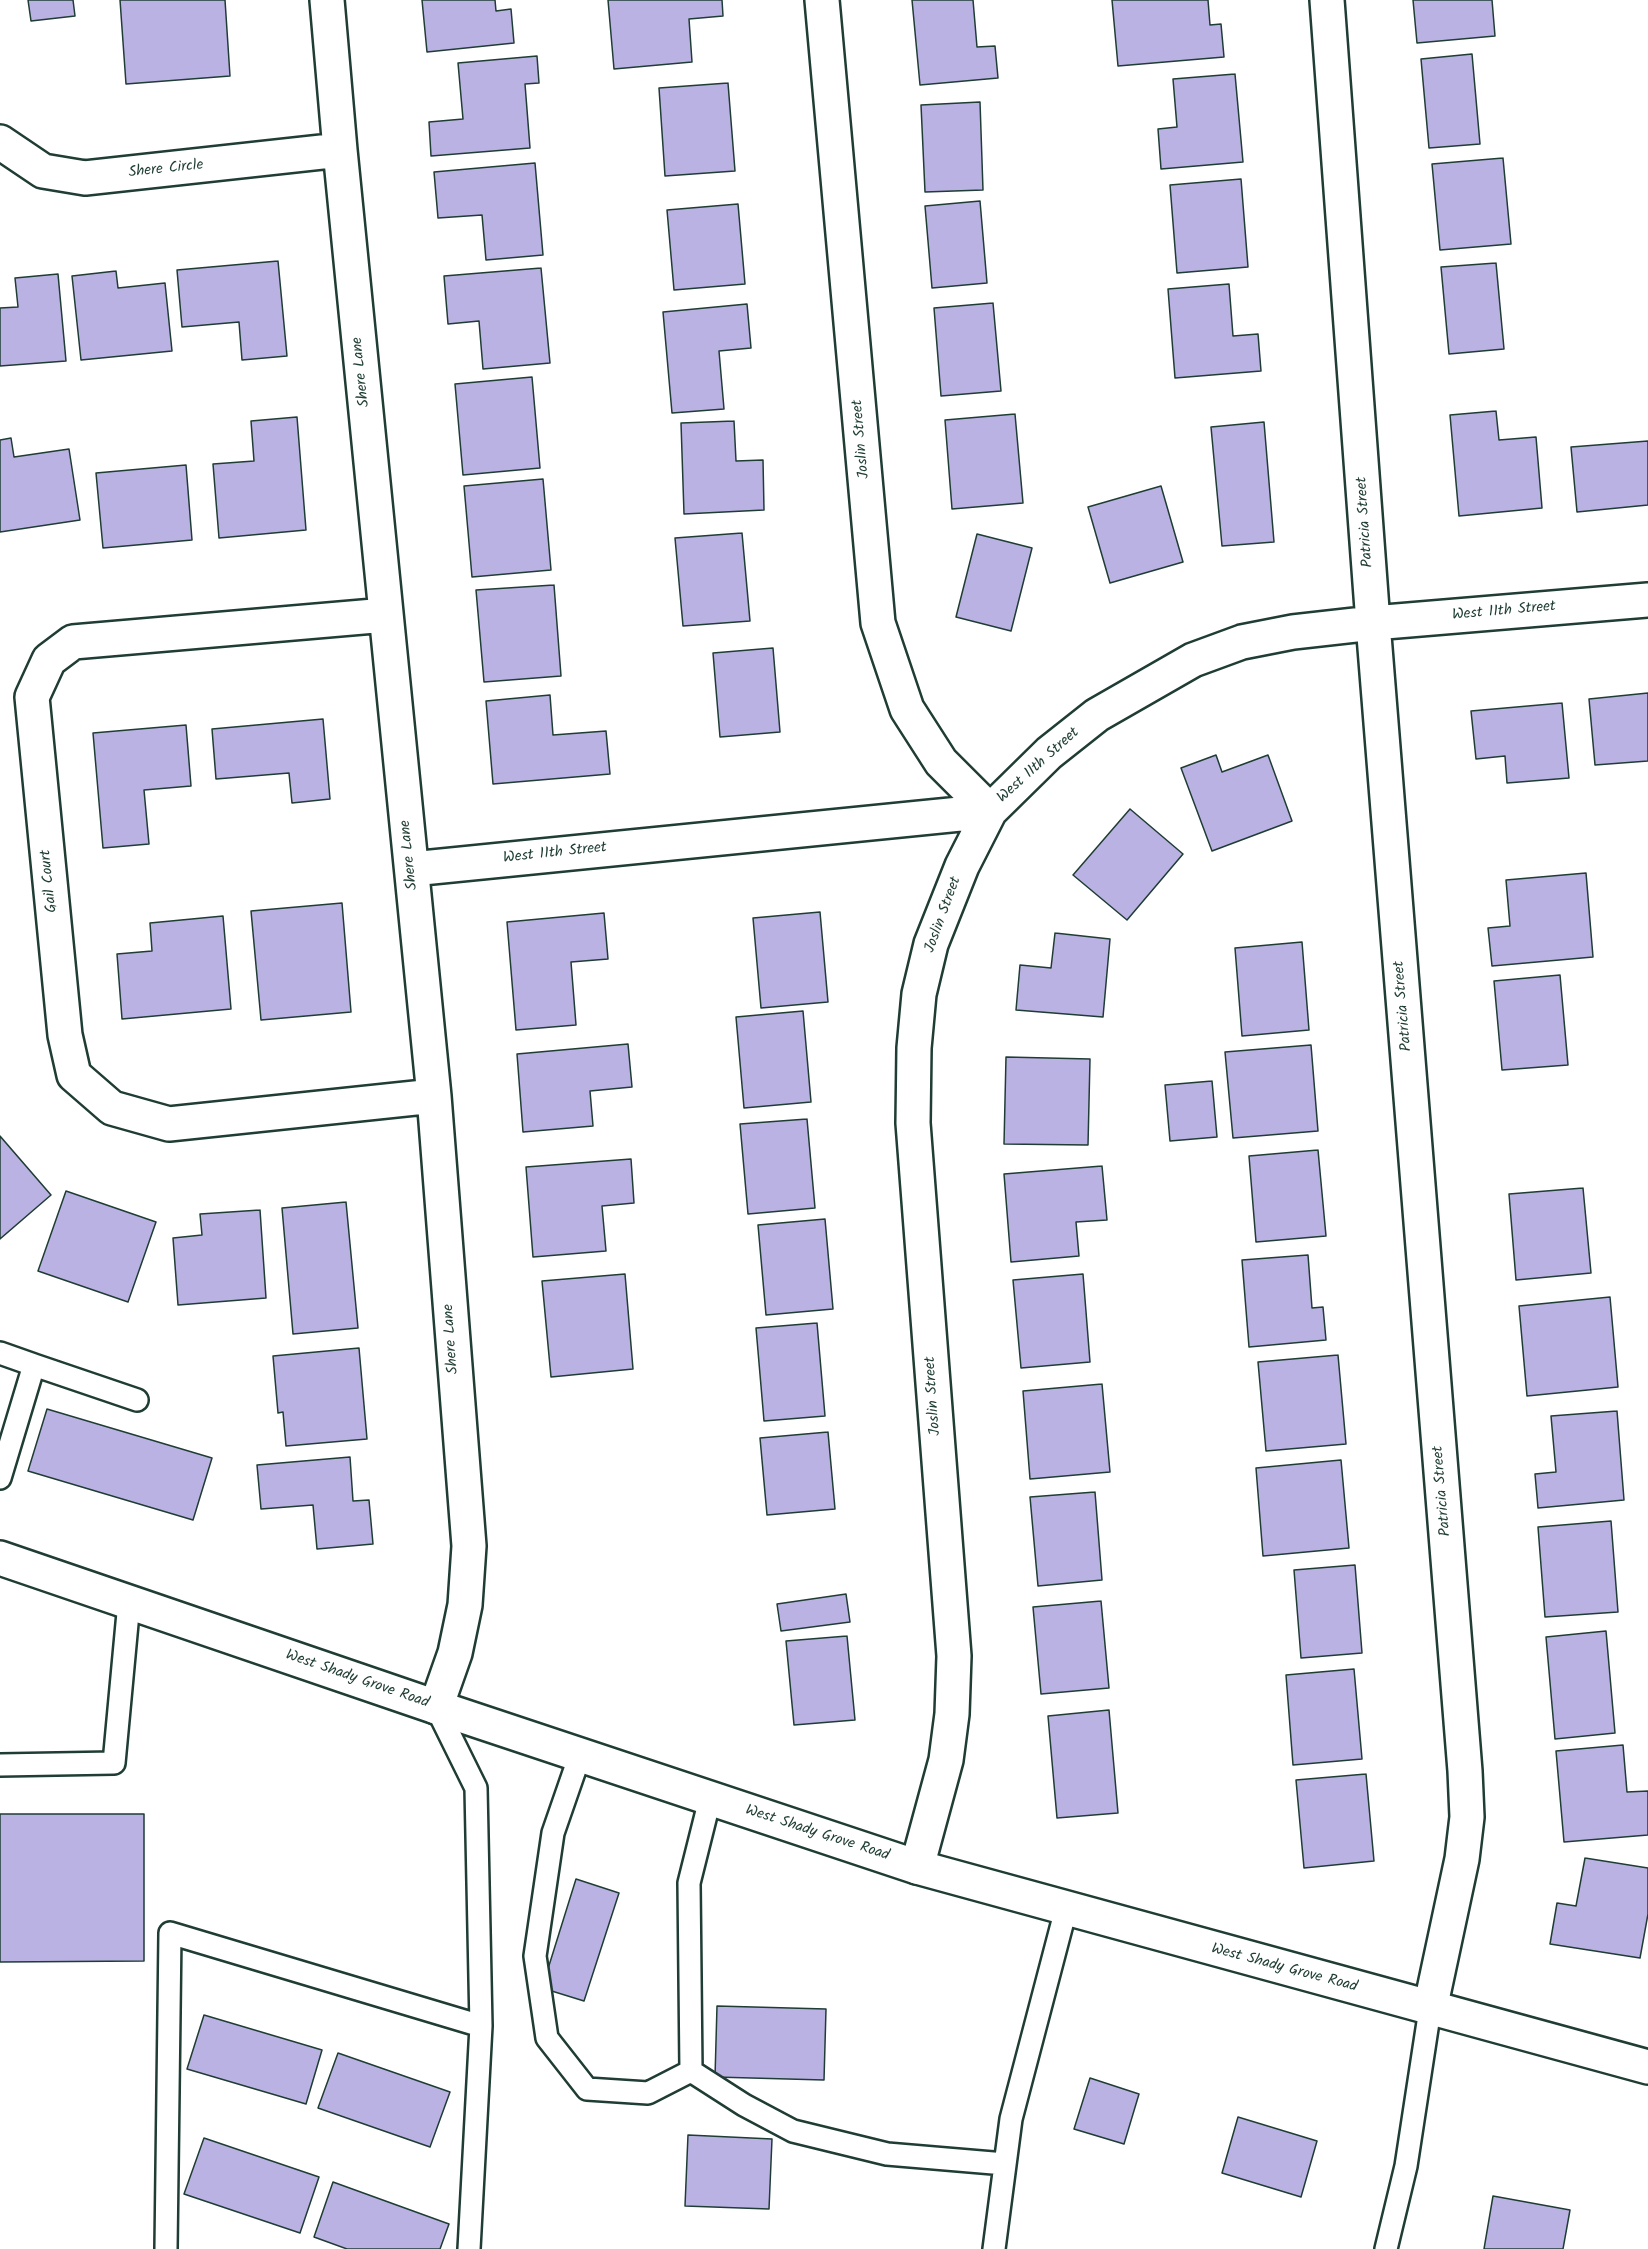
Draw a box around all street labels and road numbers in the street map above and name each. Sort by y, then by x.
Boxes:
street label: Shere Circle [128,157,204,183]
street label: Shere Lane [349,336,375,408]
street label: Joslin Street [850,399,874,479]
street label: Patricia Street [1354,476,1378,568]
street label: West 11th Street [1451,599,1557,625]
street label: West 11th Street [994,725,1084,807]
street label: Shere Lane [397,819,423,891]
street label: West 11th Street [502,840,608,868]
street label: Gail Court [38,849,62,913]
street label: Joslin Street [922,875,966,955]
street label: Patricia Street [1391,960,1417,1052]
street label: Shere Lane [441,1303,463,1375]
street label: Joslin Street [922,1356,946,1436]
street label: Patricia Street [1430,1445,1456,1537]
street label: West Shady Grove Road [283,1647,431,1713]
street label: West Shady Grove Road [743,1802,891,1866]
street label: West Shady Grove Road [1209,1941,1359,1997]

